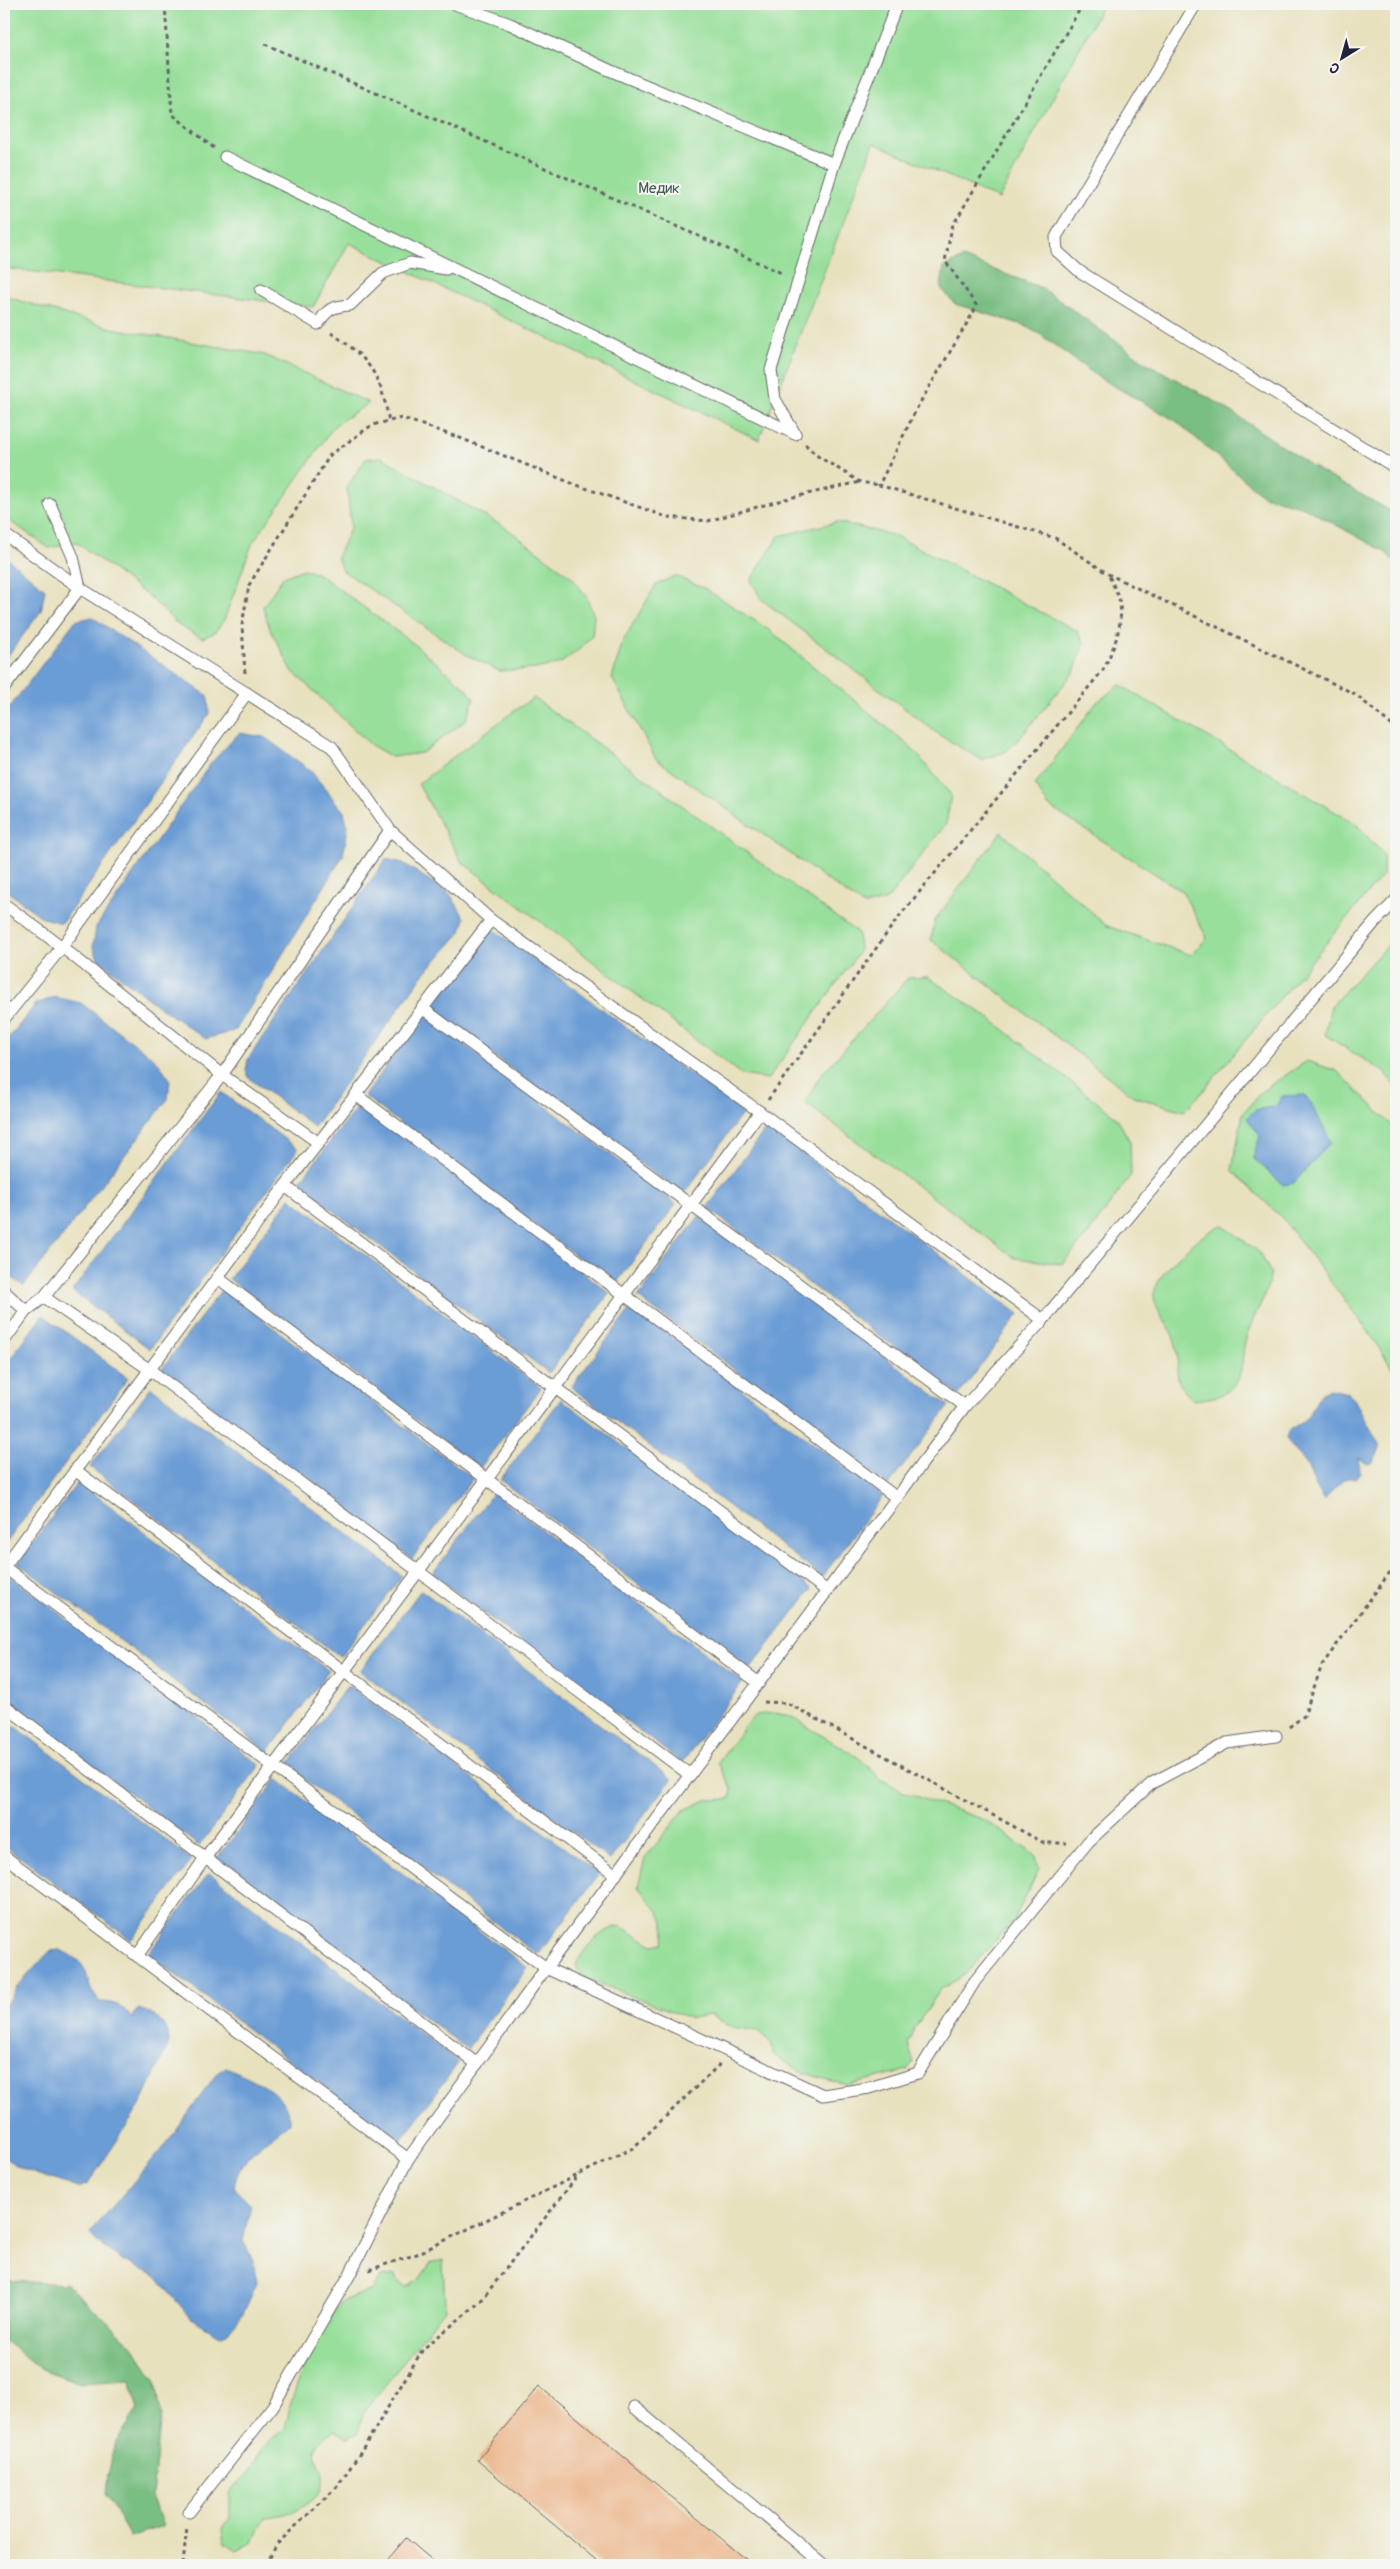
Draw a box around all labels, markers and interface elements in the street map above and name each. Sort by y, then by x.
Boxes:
north arrow [1318,32,1368,82]
text: С [1326,58,1343,77]
park label: Медик [638,179,680,198]

